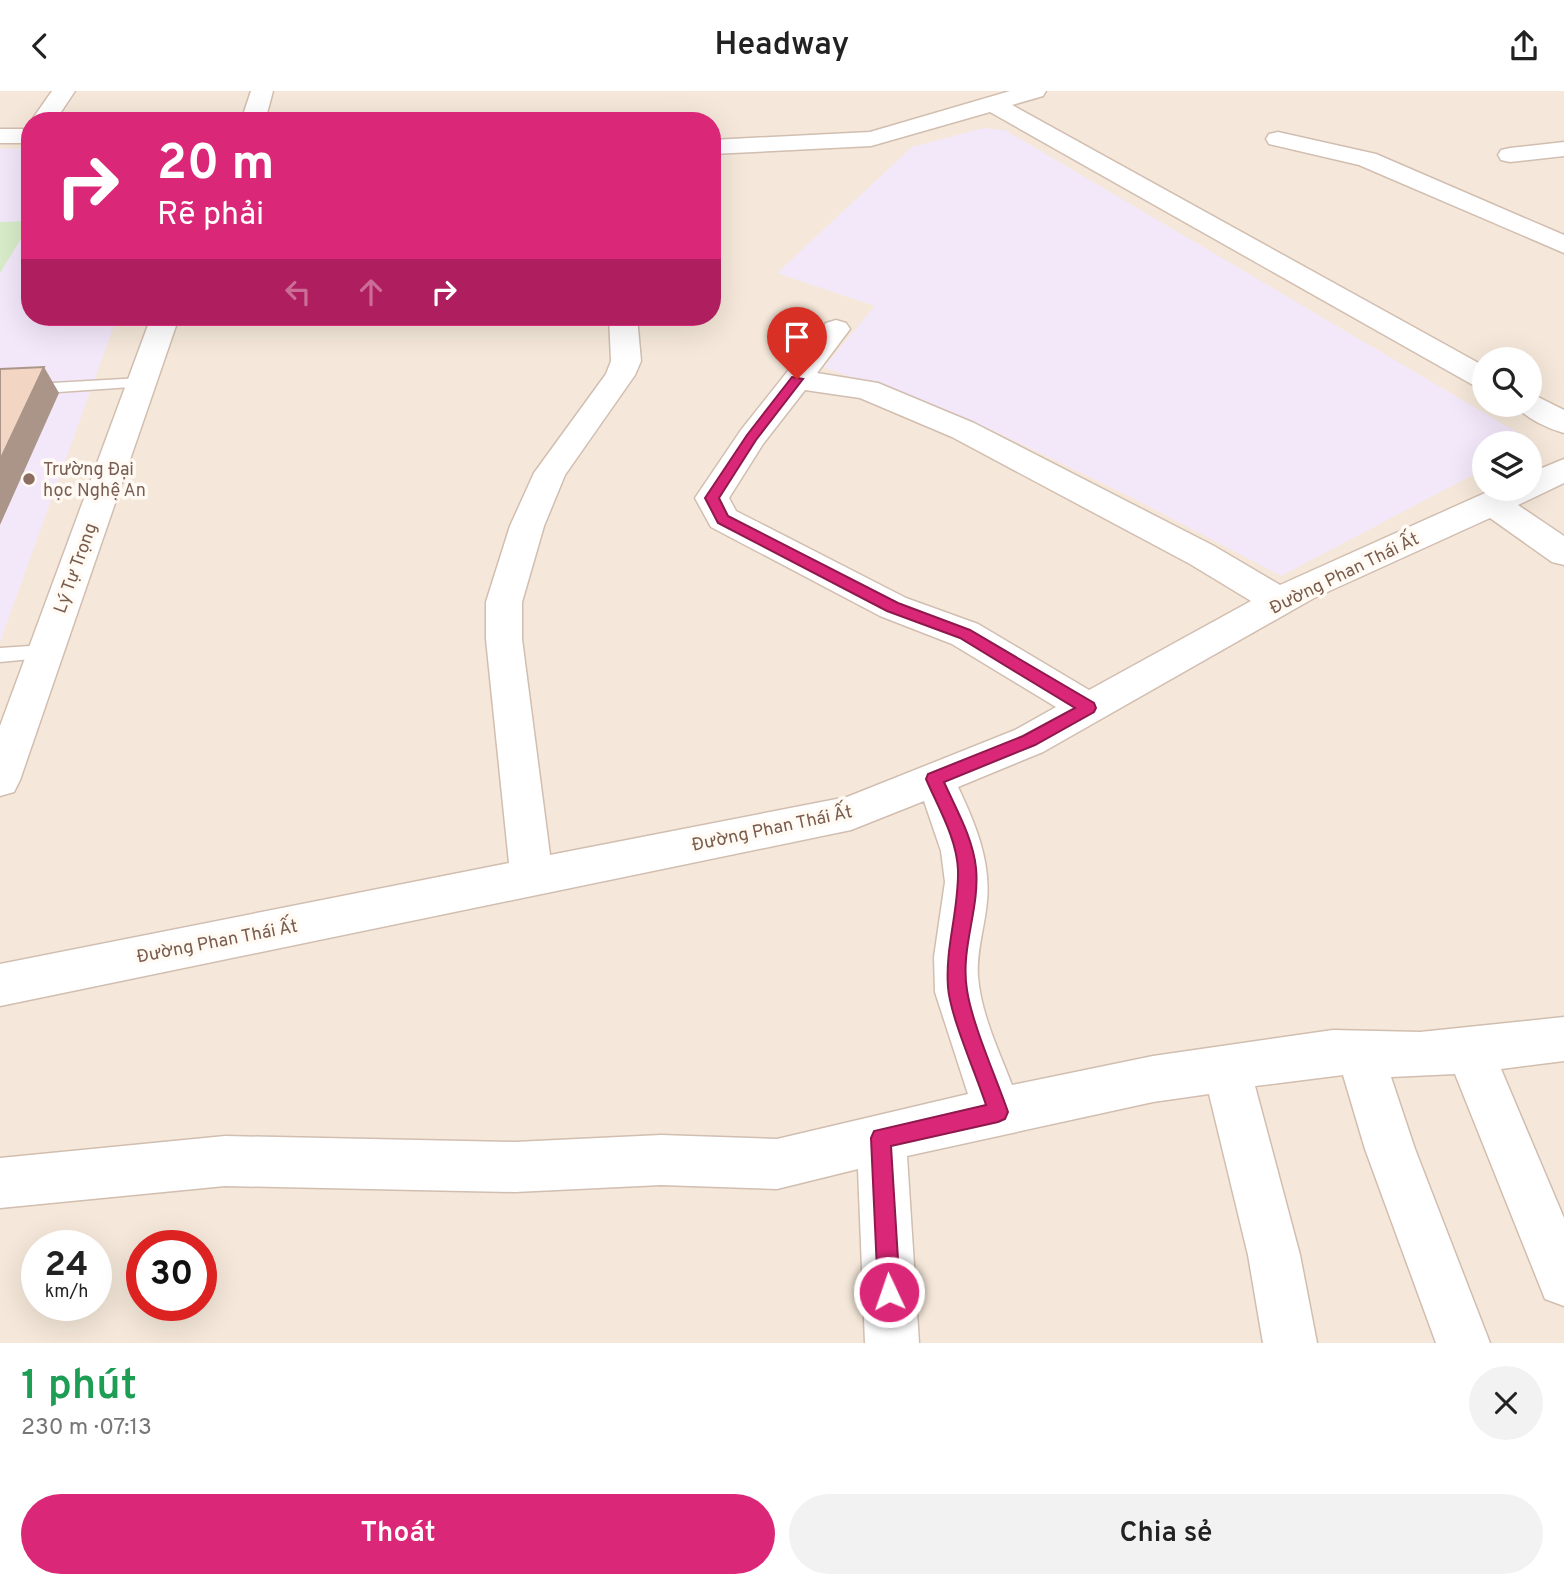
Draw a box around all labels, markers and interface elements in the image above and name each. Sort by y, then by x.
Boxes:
text: Headway [715,26,849,66]
icon: back [21,27,59,65]
icon: share [1505,27,1543,65]
text: 20 m [157,135,274,197]
icon: right [42,140,133,231]
text: Rẽ phải [157,196,264,236]
icon: left [279,273,317,311]
icon: ahead [352,273,390,311]
icon: right [425,273,463,311]
pin [767,307,827,379]
icon: arrive [778,318,816,356]
map controls [1472,347,1542,501]
button: search [1472,347,1542,417]
button: layers [1472,431,1542,501]
place label: Trường Đại học Nghệ An [43,459,146,503]
marker: Trường Đại học Nghệ An [21,471,37,487]
street label: Lý Tự Trọng [49,520,103,617]
street label: Đường Phan Thái Ất [1264,524,1423,620]
street label: Đường Phan Thái Ất [689,796,855,858]
street label: Đường Phan Thái Ất [134,911,300,969]
speed limit sign: 30 [126,1230,217,1321]
text: 24 [45,1244,88,1288]
position arrow [852,1255,926,1329]
text: km/h [45,1281,88,1304]
text: 1 phút [21,1361,137,1414]
button: close [1469,1366,1543,1440]
text: 230 m · 07:13 [21,1414,152,1443]
button: Thoát [21,1494,775,1574]
button: Chia sẻ [789,1494,1543,1574]

